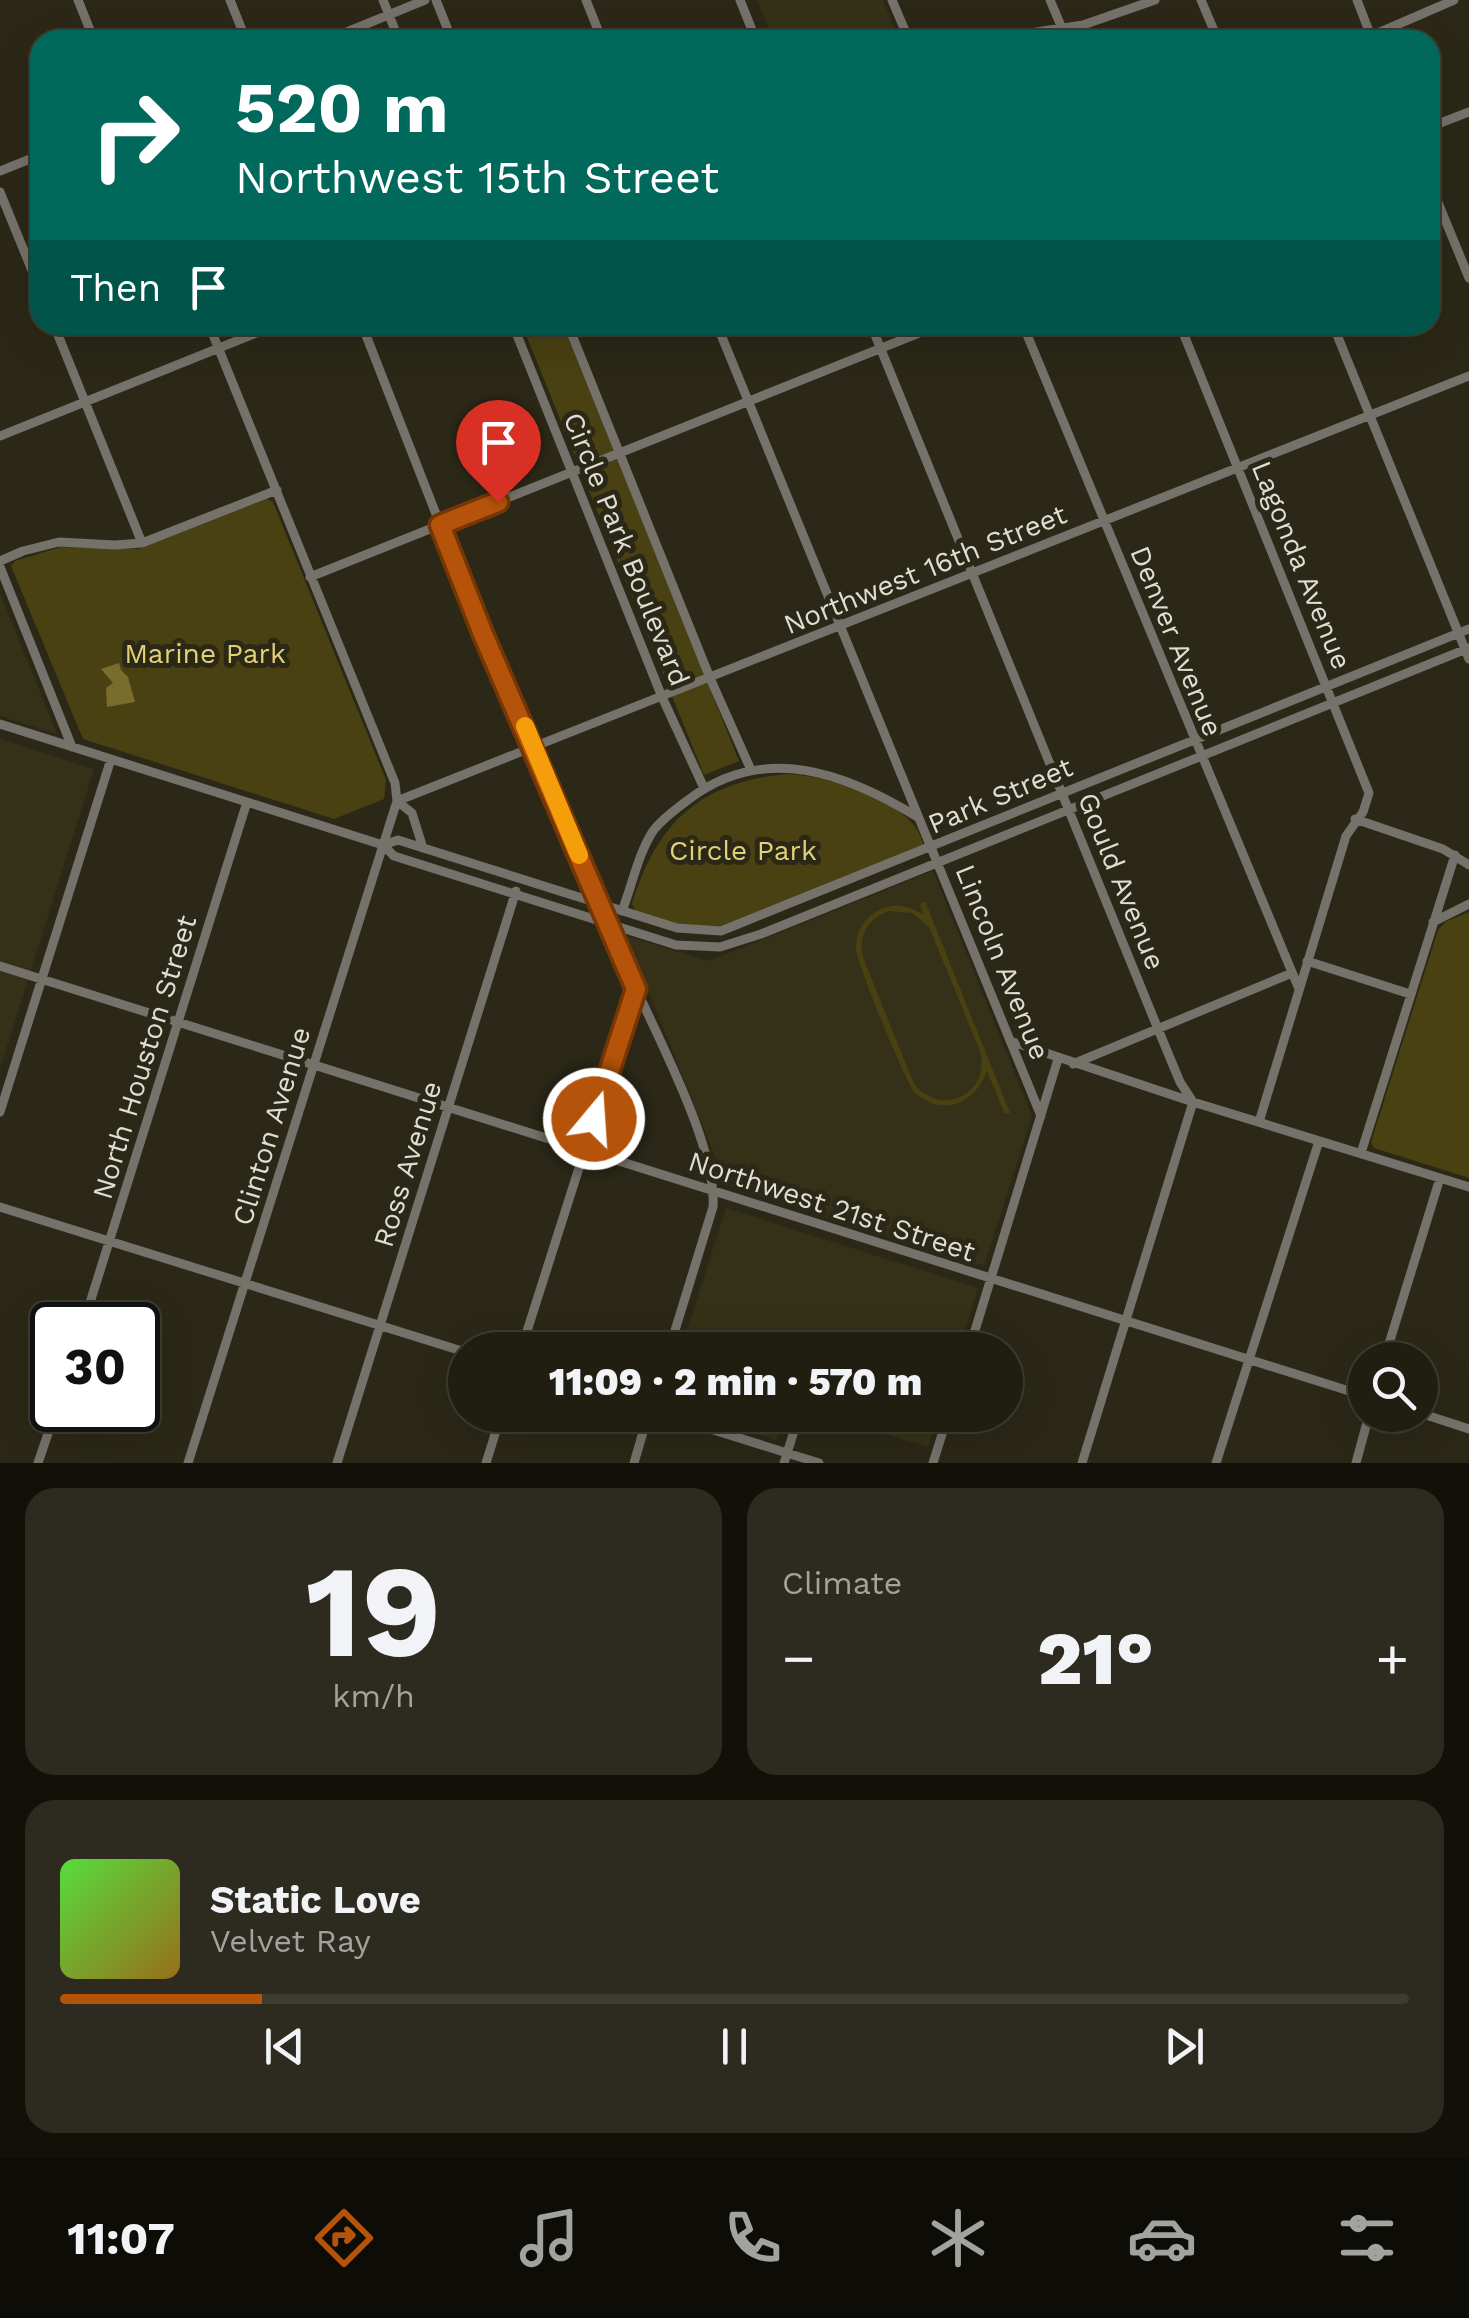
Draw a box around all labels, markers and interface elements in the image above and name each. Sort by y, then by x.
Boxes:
text: 520 m [235,67,449,149]
icon: right [70,70,200,200]
text: Northwest 15th Street [235,151,719,204]
icon: arrive [181,260,236,315]
text: Then [70,266,161,310]
pin [456,400,541,503]
street label: Circle Park Boulevard [557,408,697,691]
icon: arrive [471,415,526,470]
street label: Lagonda Avenue [1245,456,1358,674]
street label: Northwest 16th Street [779,498,1072,641]
street label: Denver Avenue [1123,541,1230,741]
park label: Marine Park [124,637,286,670]
street label: Park Street [923,750,1078,841]
street label: Gould Avenue [1071,788,1172,974]
park label: Circle Park [669,834,817,867]
street label: Lincoln Avenue [948,860,1057,1065]
street label: North Houston Street [86,911,203,1203]
street label: Clinton Avenue [226,1023,317,1229]
position arrow [542,1067,646,1171]
street label: Ross Avenue [367,1077,448,1251]
street label: Northwest 21st Street [684,1145,980,1268]
speed limit sign: 30 [30,1302,160,1432]
map controls [1348,1342,1438,1432]
button: search [1348,1342,1438,1432]
text: 11:09 · 2 min · 570 m [549,1360,922,1404]
text: 19 [305,1535,442,1688]
text: Climate [782,1564,902,1602]
text: 21° [1037,1614,1154,1702]
text: − [782,1626,815,1690]
text: + [1376,1626,1409,1690]
text: km/h [332,1677,415,1715]
text: Static Love [210,1878,421,1922]
text: Velvet Ray [210,1922,371,1960]
icon: previous [257,2019,312,2074]
icon: pause [707,2019,762,2074]
icon: next [1157,2019,1212,2074]
icon: directions [309,2203,379,2273]
icon: music [514,2203,584,2273]
icon: phone [718,2203,788,2273]
icon: climate [923,2203,993,2273]
icon: car [1127,2203,1197,2273]
icon: filters [1332,2203,1402,2273]
text: 11:07 [67,2212,175,2265]

